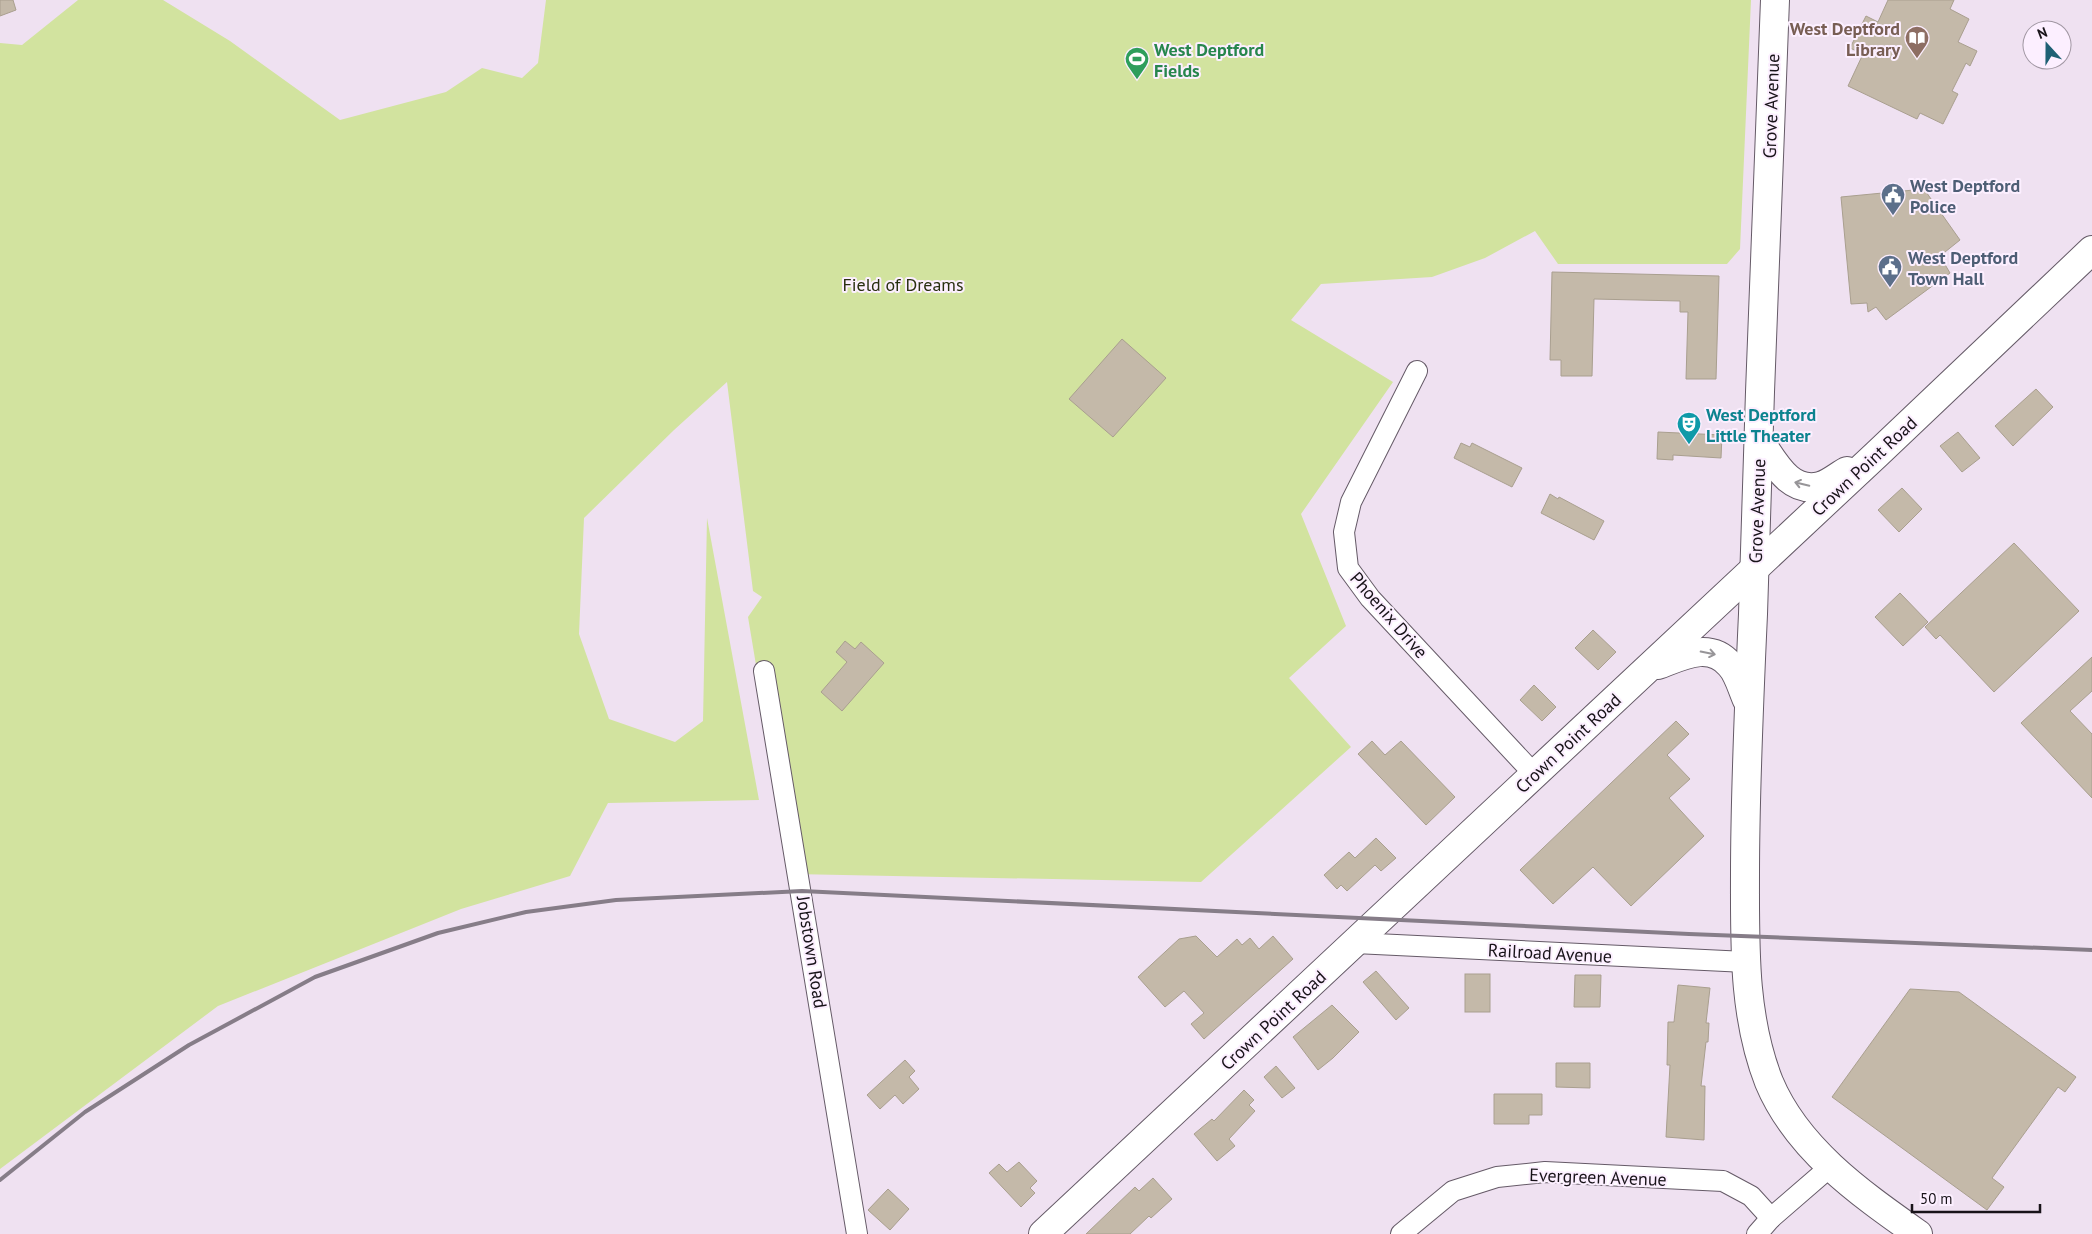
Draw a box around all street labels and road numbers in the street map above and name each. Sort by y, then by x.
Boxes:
street label: Grove Avenue [1758,53,1784,159]
street label: Crown Point Road [1806,411,1922,521]
street label: Grove Avenue [1744,458,1770,564]
street label: Phoenix Drive [1345,567,1433,663]
street label: Crown Point Road [1510,688,1626,798]
street label: Jobstown Road [792,893,832,1010]
street label: Railroad Avenue [1487,938,1613,968]
street label: Crown Point Road [1215,965,1331,1075]
street label: Evergreen Avenue [1529,1163,1667,1191]

